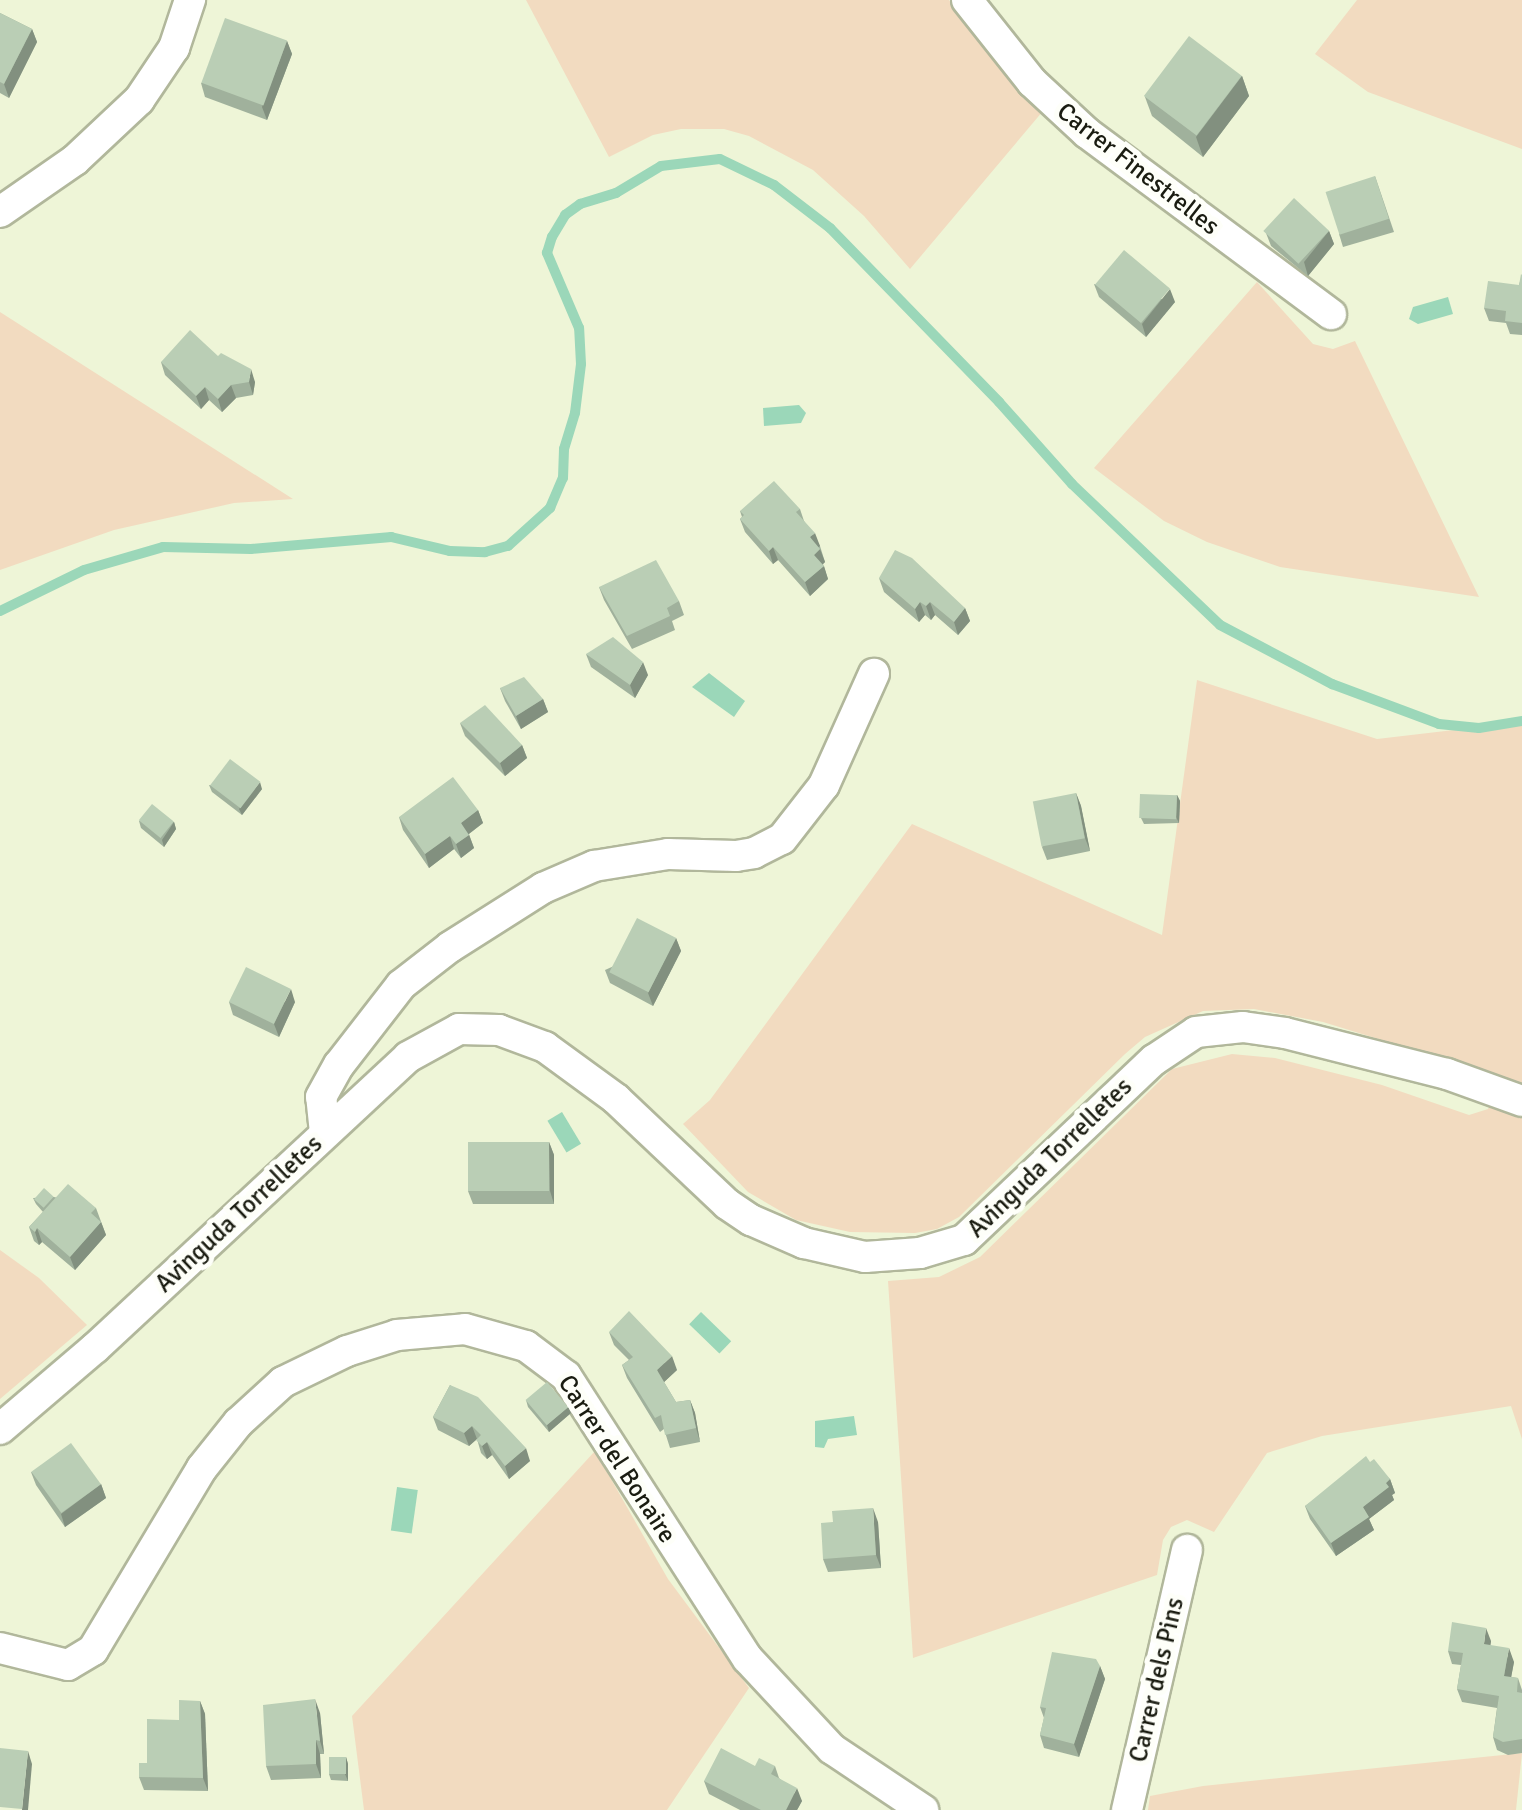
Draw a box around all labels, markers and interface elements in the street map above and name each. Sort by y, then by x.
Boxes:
street label: Carrer Finestrelles [1051,96,1225,242]
street label: Avinguda Torrelletes [962,1072,1138,1244]
street label: Avinguda Torrelletes [149,1129,329,1299]
street label: Carrer del Bonaire [552,1370,682,1548]
street label: Carrer dels Pins [1124,1595,1190,1765]

